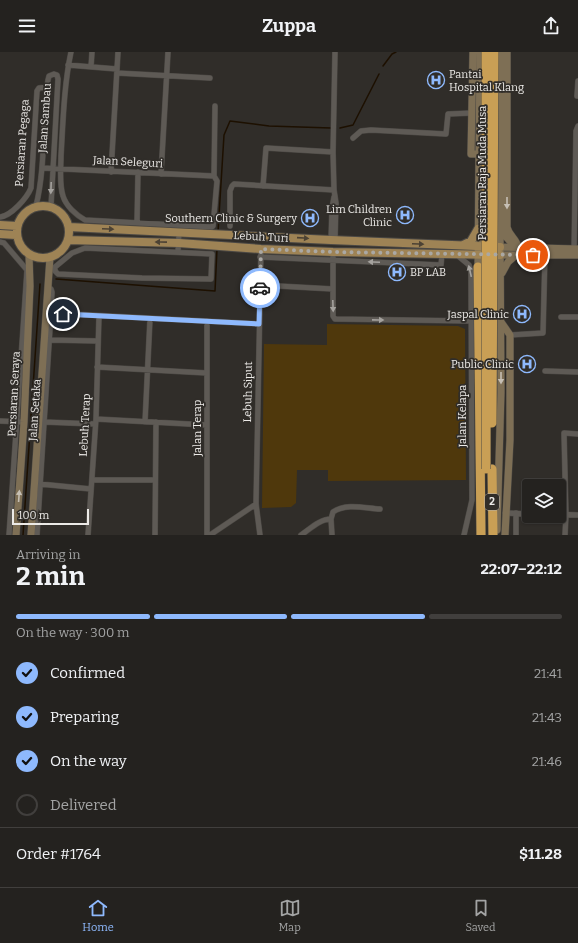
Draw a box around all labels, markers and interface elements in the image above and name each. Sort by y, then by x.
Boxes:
icon: menu [16,15,38,37]
text: Zuppa [262,15,316,37]
icon: share [540,15,562,37]
place label: Pantai Hospital Klang [449,68,524,94]
hospital icon: Pantai Hospital Klang [426,70,446,90]
street label: Jalan Sambau [36,83,54,154]
street label: Persiaran Pegaga [12,99,32,187]
street label: Persiaran Raja Muda Musa [476,106,489,240]
street label: Jalan Seleguri [92,154,164,170]
one-way arrow [48,182,55,194]
one-way arrow [504,197,510,210]
place label: Lim Children Clinic [326,203,392,229]
hospital icon: Lim Children Clinic [395,205,415,225]
hospital icon: Southern Clinic & Surgery [300,208,320,228]
place label: Southern Clinic & Surgery [165,212,297,225]
one-way arrow [102,226,114,233]
street label: Lebuh Turi [233,229,290,245]
one-way arrow [297,235,309,242]
pin [516,238,550,272]
one-way arrow [154,239,167,245]
one-way arrow [412,241,425,247]
icon: bag [522,244,544,266]
one-way arrow [368,259,380,266]
hospital icon: BP LAB [387,262,407,282]
one-way arrow [466,265,472,277]
place label: BP LAB [410,266,446,279]
courier [240,268,280,308]
icon: car [249,277,271,299]
pin [46,297,80,331]
one-way arrow [330,300,336,313]
icon: home [52,303,74,325]
hospital icon: Jaspal Clinic [512,304,532,324]
place label: Jaspal Clinic [446,308,509,321]
one-way arrow [372,317,384,324]
street label: Persiaran Seraya [5,351,23,437]
hospital icon: Public Clinic [517,354,537,374]
place label: Public Clinic [451,358,514,371]
street label: Lebuh Siput [241,361,255,423]
one-way arrow [498,372,504,385]
street label: Jalan Setaka [26,379,44,442]
street label: Jalan Kelapa [456,385,469,448]
street label: Lebuh Terap [77,393,93,457]
street label: Jalan Terap [191,399,204,457]
map controls [522,479,566,523]
button: layers [522,479,566,523]
one-way arrow [15,490,22,502]
road number: 2 [485,494,499,510]
scale bar [12,507,89,526]
text: 100 m [18,509,49,522]
text: Arriving in [16,547,81,562]
text: 22:07–22:12 [480,560,562,578]
text: 2 min [16,561,85,592]
text: On the way · 300 m [16,625,129,640]
icon: check [16,662,38,684]
text: Confirmed [50,664,125,682]
text: 21:41 [534,666,562,681]
icon: check [16,706,38,728]
text: Preparing [50,708,119,726]
text: 21:43 [532,710,562,725]
icon: check [16,750,38,772]
text: On the way [50,752,127,770]
text: 21:46 [532,754,562,769]
text: Delivered [50,796,117,814]
text: Order #1764 [16,845,101,863]
text: $11.28 [519,845,562,863]
tab: Home [82,897,114,934]
tab: Map [279,897,301,934]
tab: Saved [465,897,496,934]

